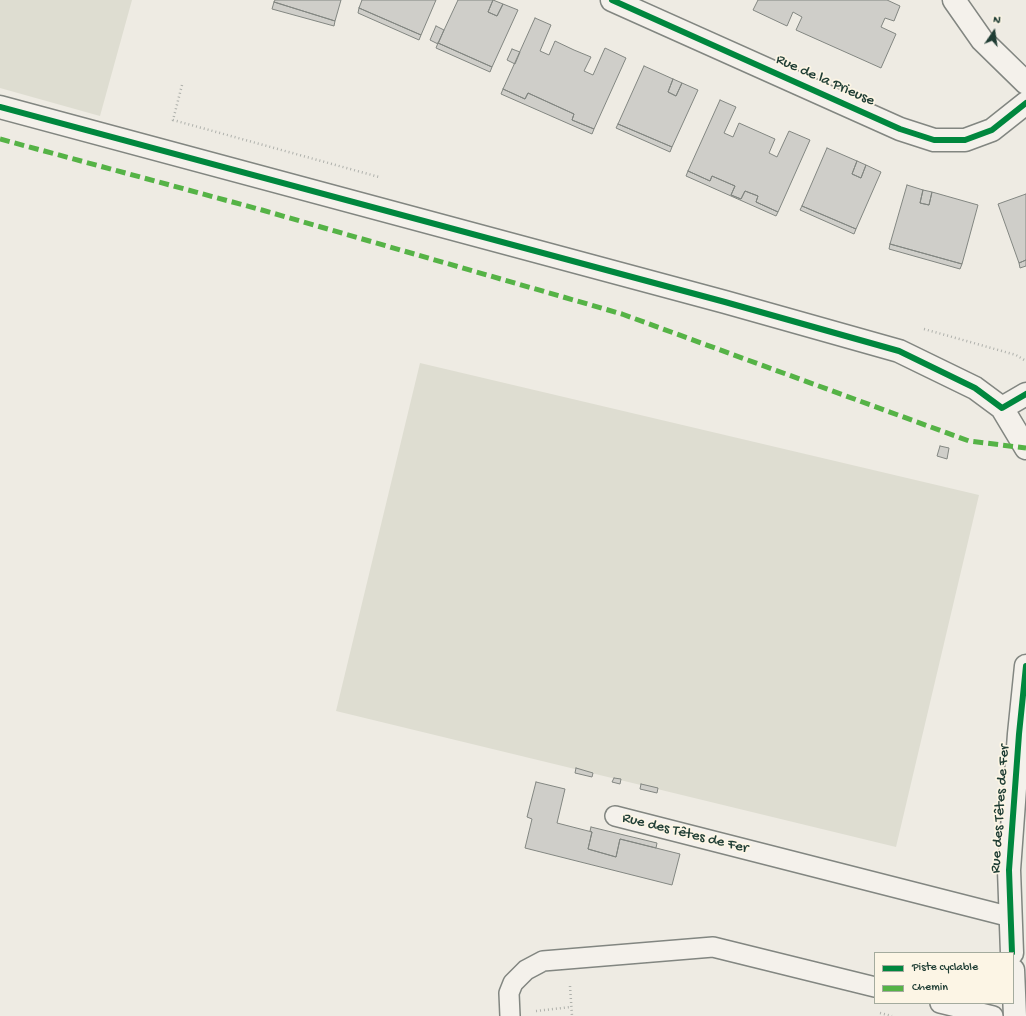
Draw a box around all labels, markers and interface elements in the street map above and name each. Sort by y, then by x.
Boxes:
north arrow [974,12,1014,52]
text: N [992,14,1002,27]
street label: Rue de la Prieuse [773,51,877,111]
street label: Rue des Têtes de Fer [988,744,1014,874]
street label: Rue des Têtes de Fer [620,810,750,858]
legend [874,952,1014,1004]
text: Piste cyclable [912,961,978,975]
text: Chemin [912,981,948,995]

